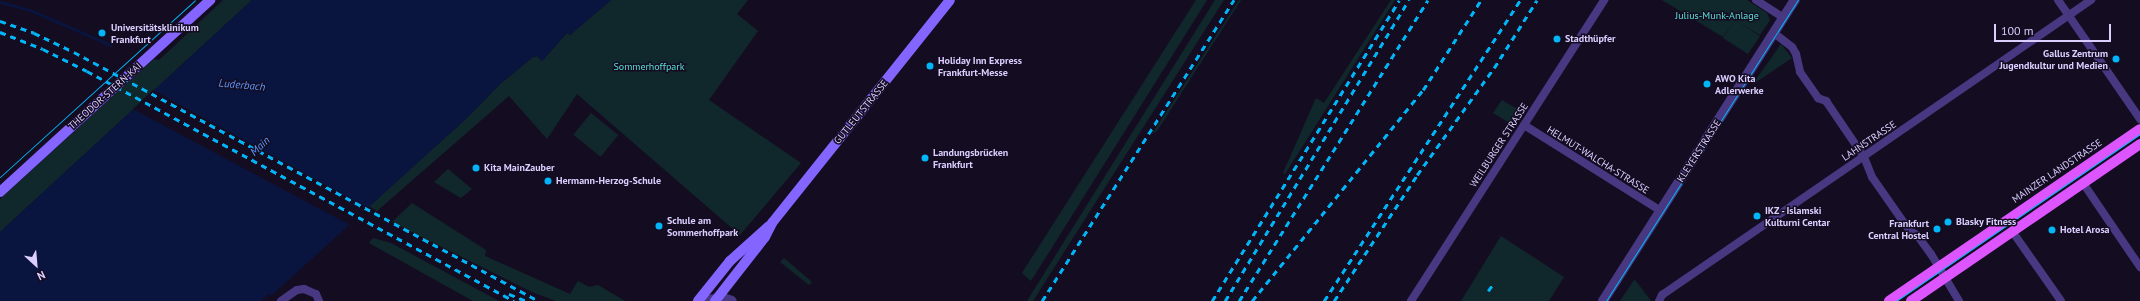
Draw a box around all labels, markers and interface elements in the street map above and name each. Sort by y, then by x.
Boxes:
park label: Julius-Munk-Anlage [1675,10,1759,22]
scale bar [1996,16,2113,42]
place label: Universitätsklinikum Frankfurt [111,21,199,44]
text: 100 m [2001,23,2034,38]
marker: Universitätsklinikum Frankfurt [96,27,108,39]
place label: Stadthüpfer [1565,33,1615,45]
marker: Stadthüpfer [1552,34,1562,44]
place label: Gallus Zentrum Jugendkultur und Medien [1999,47,2108,70]
place label: Holiday Inn Express Frankfurt-Messe [938,54,1022,78]
marker: Gallus Zentrum Jugendkultur und Medien [2111,54,2121,64]
street label: THEODOR-STERN-KAI [66,60,144,132]
park label: Sommerhoffpark [613,61,685,73]
marker: Holiday Inn Express Frankfurt-Messe [925,61,935,71]
place label: AWO Kita Adlerwerke [1715,72,1764,96]
water label: Luderbach [218,76,266,94]
street label: GUTLEUTSTRASSE [831,77,891,147]
marker: AWO Kita Adlerwerke [1702,79,1712,89]
street label: WEILBURGER STRASSE [1467,101,1531,189]
street label: KLEYERSTRASSE [1674,118,1724,184]
street label: LAHNSTRASSE [1840,118,1898,164]
street label: HELMUT-WALCHA-STRASSE [1545,124,1651,196]
water label: Main [247,134,273,158]
street label: MAINZER LANDSTRASSE [2010,137,2104,205]
place label: Landungsbrücken Frankfurt [933,146,1008,170]
marker: Landungsbrücken Frankfurt [920,153,930,163]
place label: Kita MainZauber [484,162,555,174]
marker: Kita MainZauber [471,163,481,173]
place label: Hermann-Herzog-Schule [556,175,661,187]
marker: Hermann-Herzog-Schule [543,176,553,186]
place label: IKZ - Islamski Kulturni Centar [1765,204,1830,228]
marker: IKZ - Islamski Kulturni Centar [1752,211,1762,221]
place label: Schule am Sommerhoffpark [667,214,738,238]
place label: Blasky Fitness [1956,216,2017,228]
place label: Frankfurt Central Hostel [1868,217,1929,240]
marker: Blasky Fitness [1943,217,1953,227]
marker: Schule am Sommerhoffpark [654,221,664,231]
marker: Frankfurt Central Hostel [1932,224,1942,234]
place label: Hotel Arosa [2060,224,2110,236]
marker: Hotel Arosa [2047,225,2057,235]
north arrow [16,245,56,285]
text: N [35,268,48,284]

